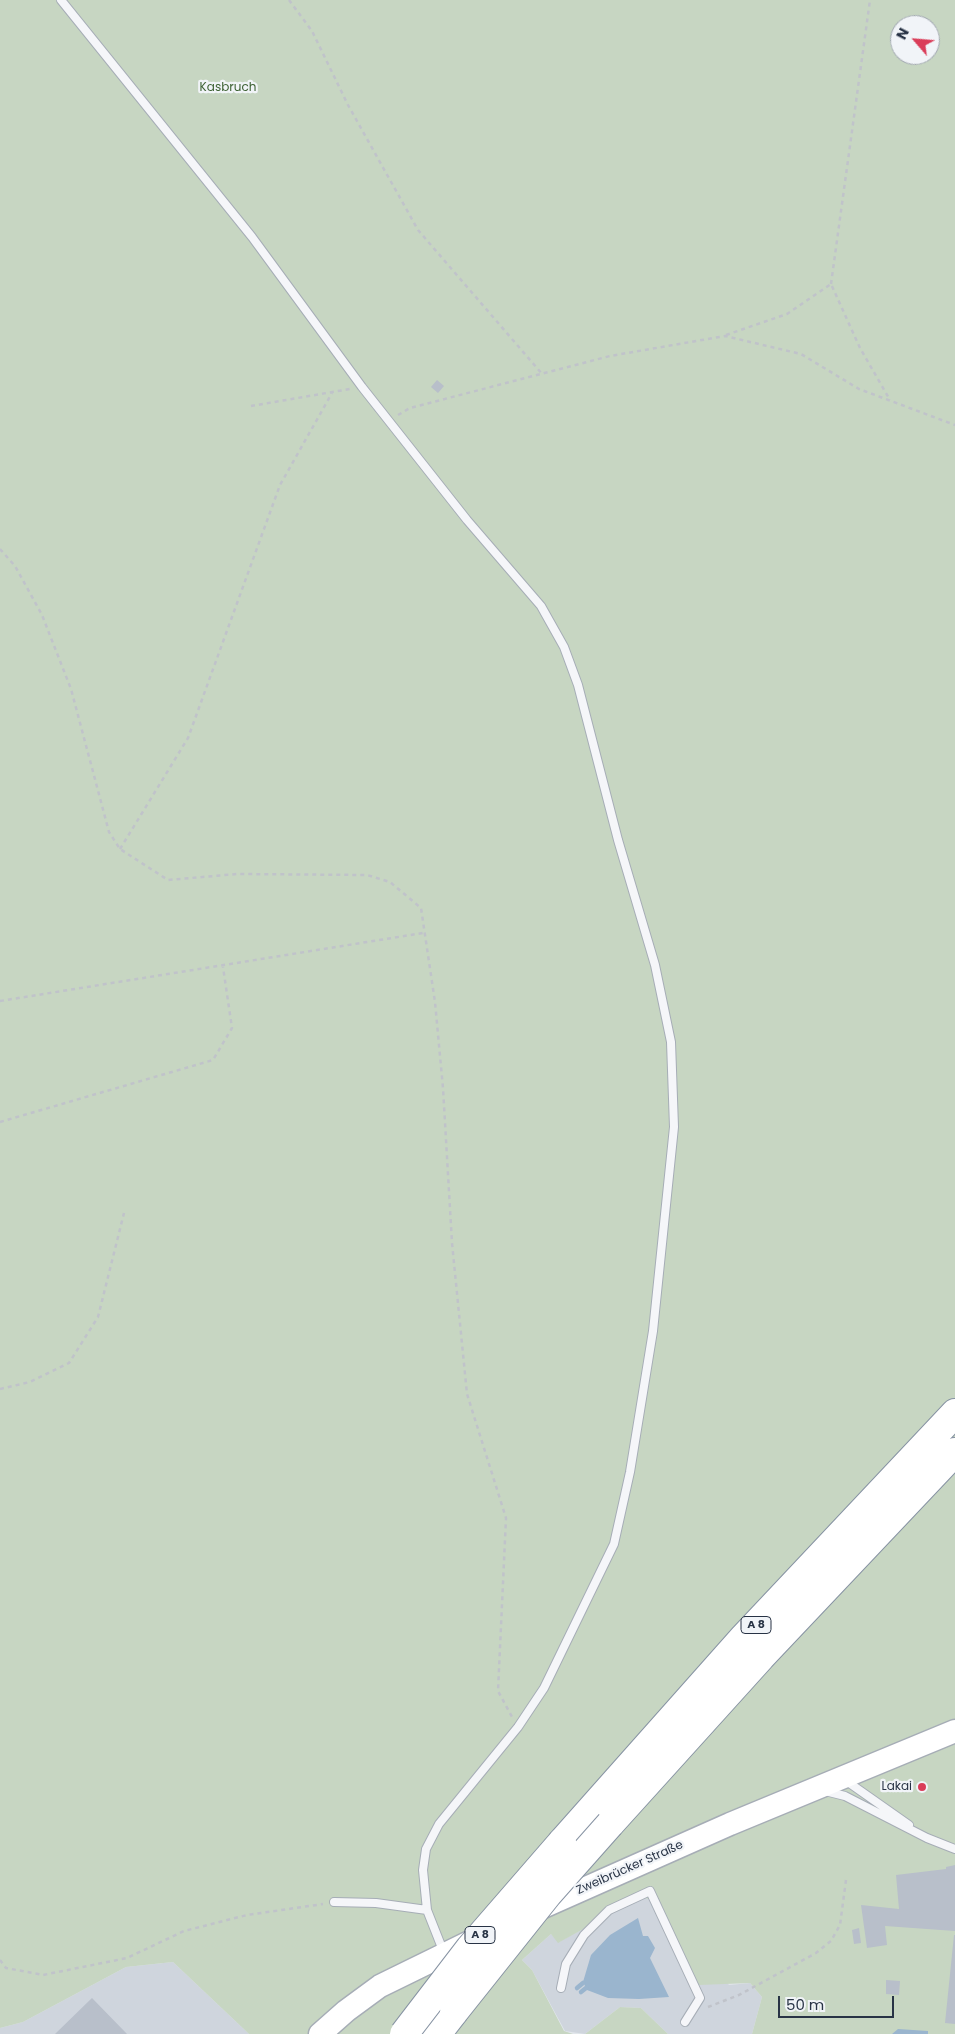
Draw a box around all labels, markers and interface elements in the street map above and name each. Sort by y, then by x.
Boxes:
north arrow [890,15,940,65]
text: N [891,24,914,43]
park label: Kasbruch [200,81,256,95]
road number: A 8 [741,1616,771,1634]
place label: Lakai [881,1780,912,1794]
marker: Lakai [916,1781,928,1793]
street label: Zweibrücker Straße [574,1838,686,1898]
road number: A 8 [465,1926,495,1944]
scale bar [780,1986,896,2018]
text: 50 m [786,1994,824,2015]

